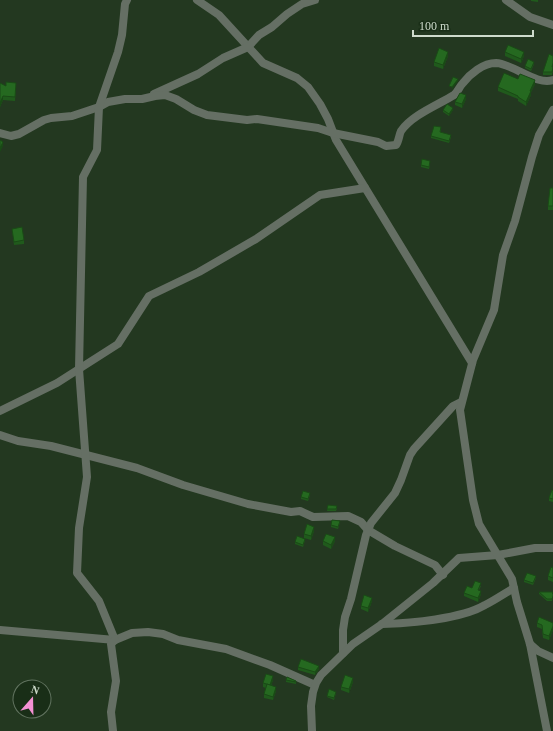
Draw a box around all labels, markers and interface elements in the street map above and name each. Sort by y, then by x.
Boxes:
scale bar [413,12,533,38]
text: 100 m [419,19,450,33]
north arrow [12,679,52,719]
text: N [30,683,41,697]

